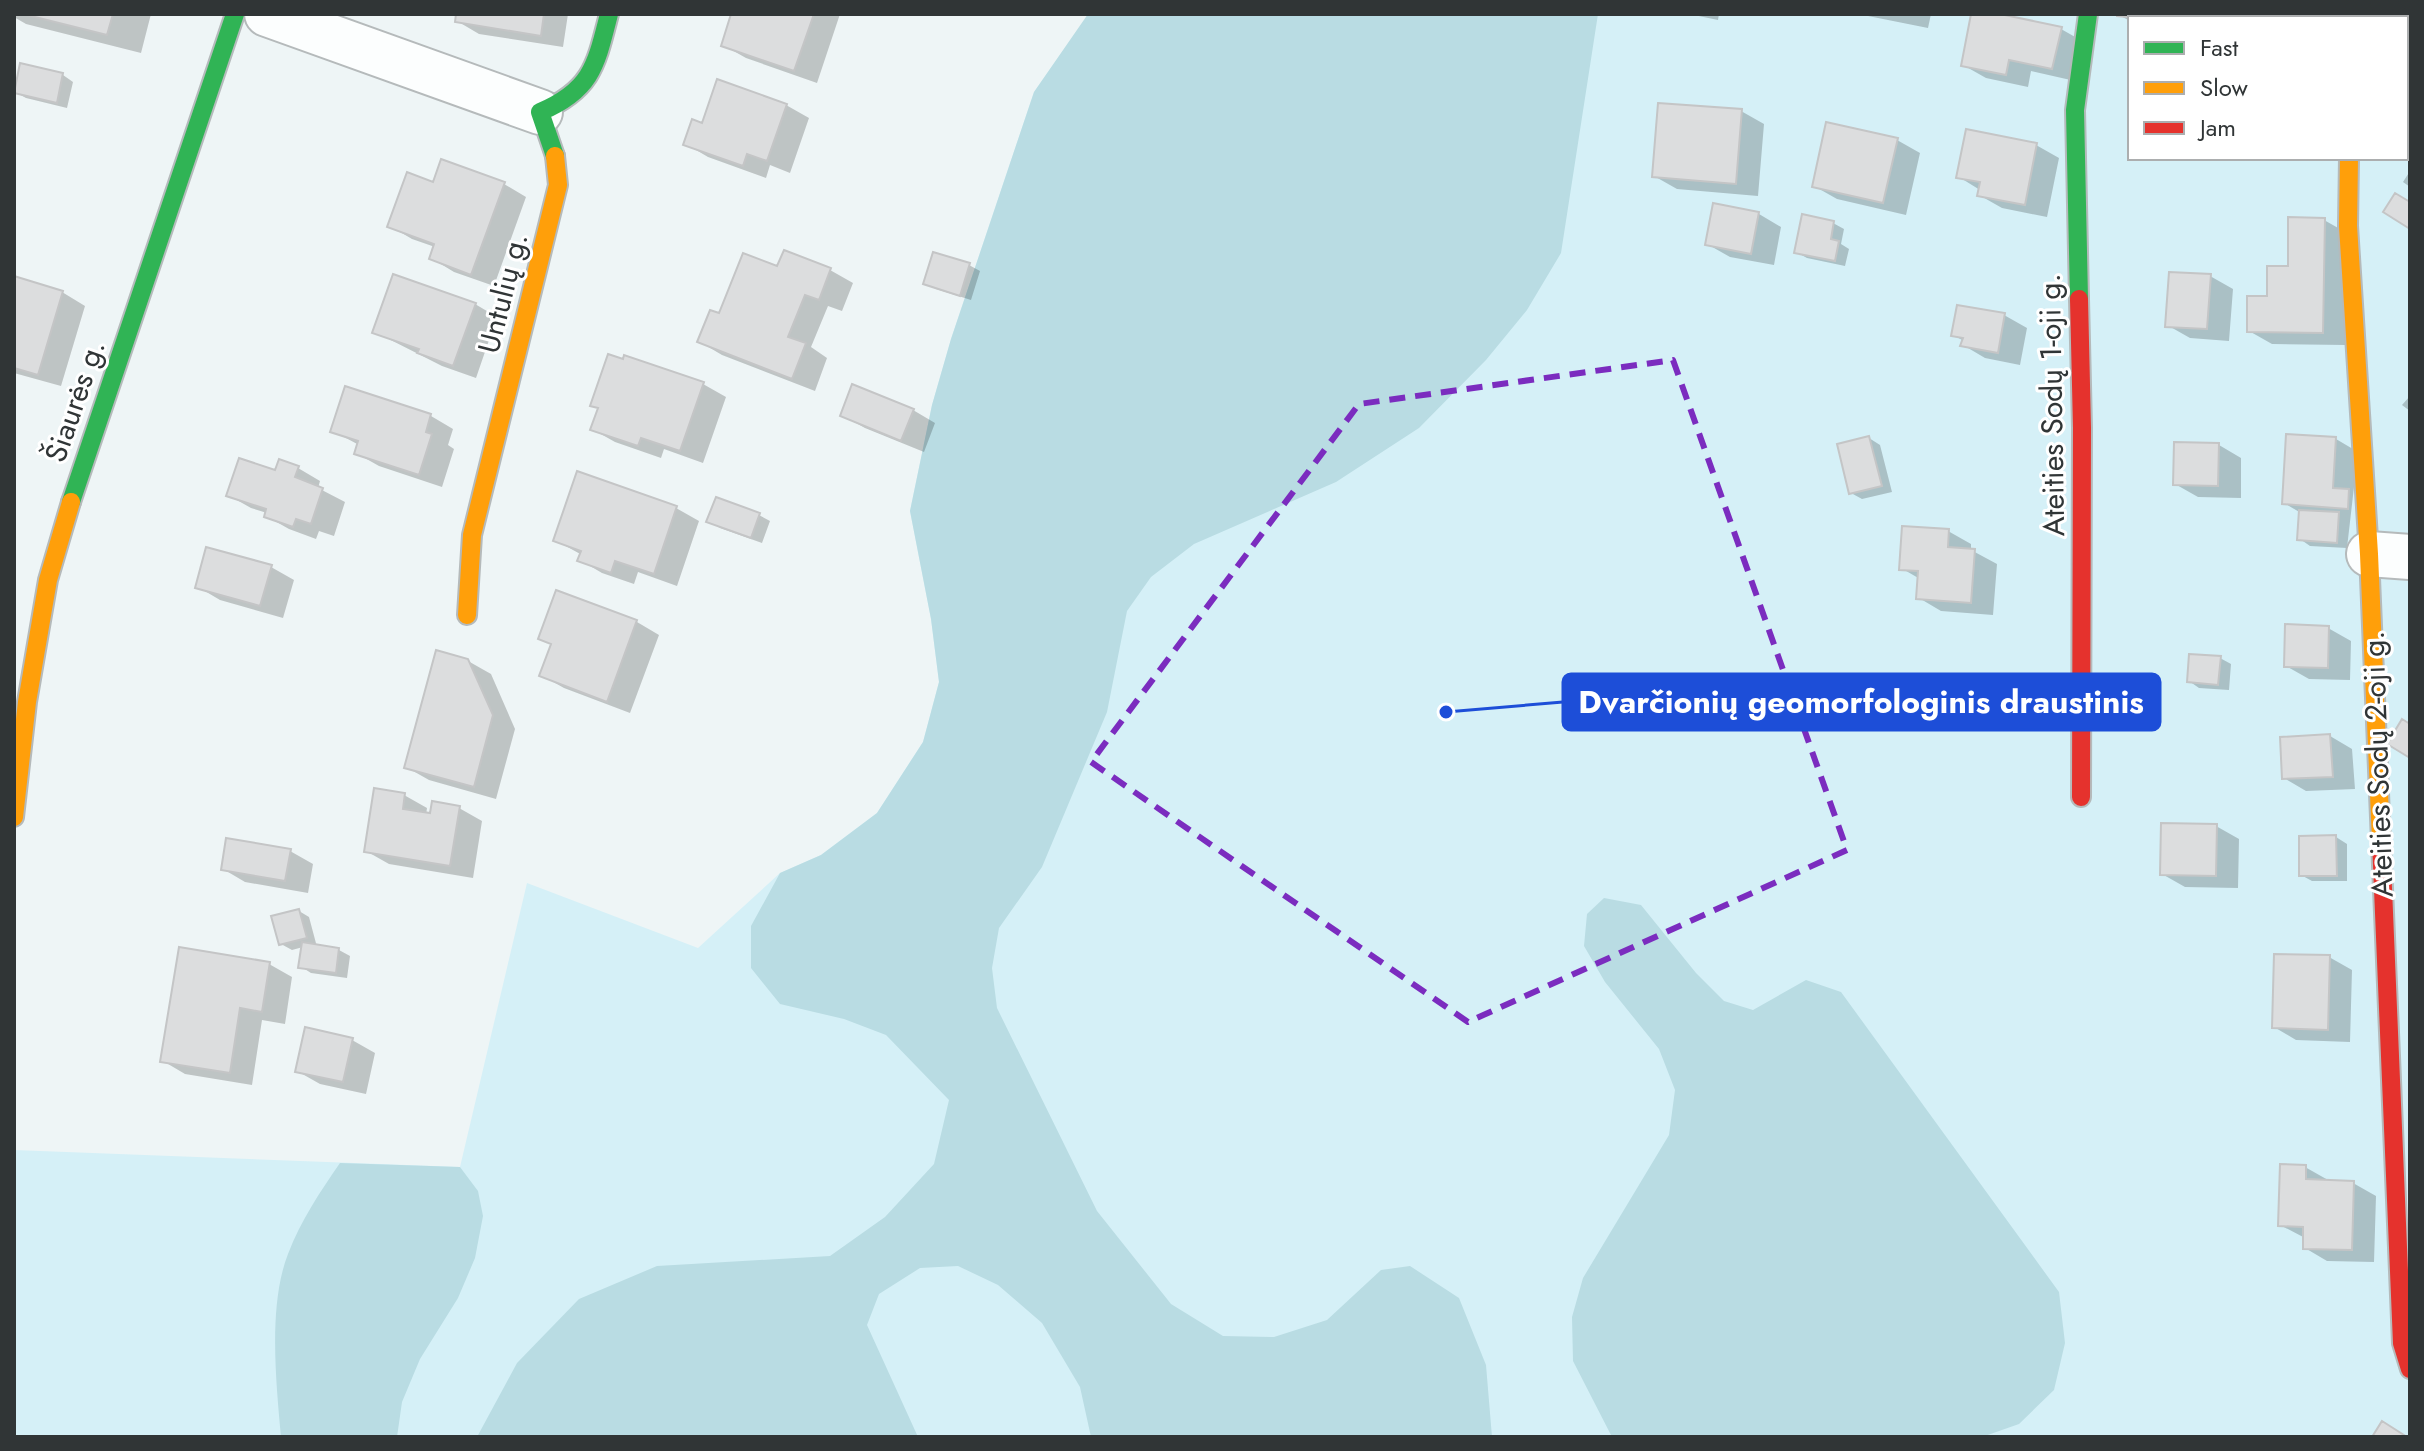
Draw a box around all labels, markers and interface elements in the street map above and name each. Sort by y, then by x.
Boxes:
legend [2128,16,2408,160]
text: Fast [2200,30,2238,65]
text: Slow [2200,70,2248,105]
text: Jam [2197,110,2236,145]
street label: Untulių g. [467,228,538,358]
street label: Ateities Sodų 1-oji g. [2028,273,2075,537]
street label: Šiaurės g. [34,334,116,468]
street label: Ateities Sodų 2-oji g. [2351,630,2404,898]
callout: Dvarčionių geomorfologinis draustinis [1563,674,2160,730]
text: Dvarčionių geomorfologinis draustinis [1578,679,2144,725]

